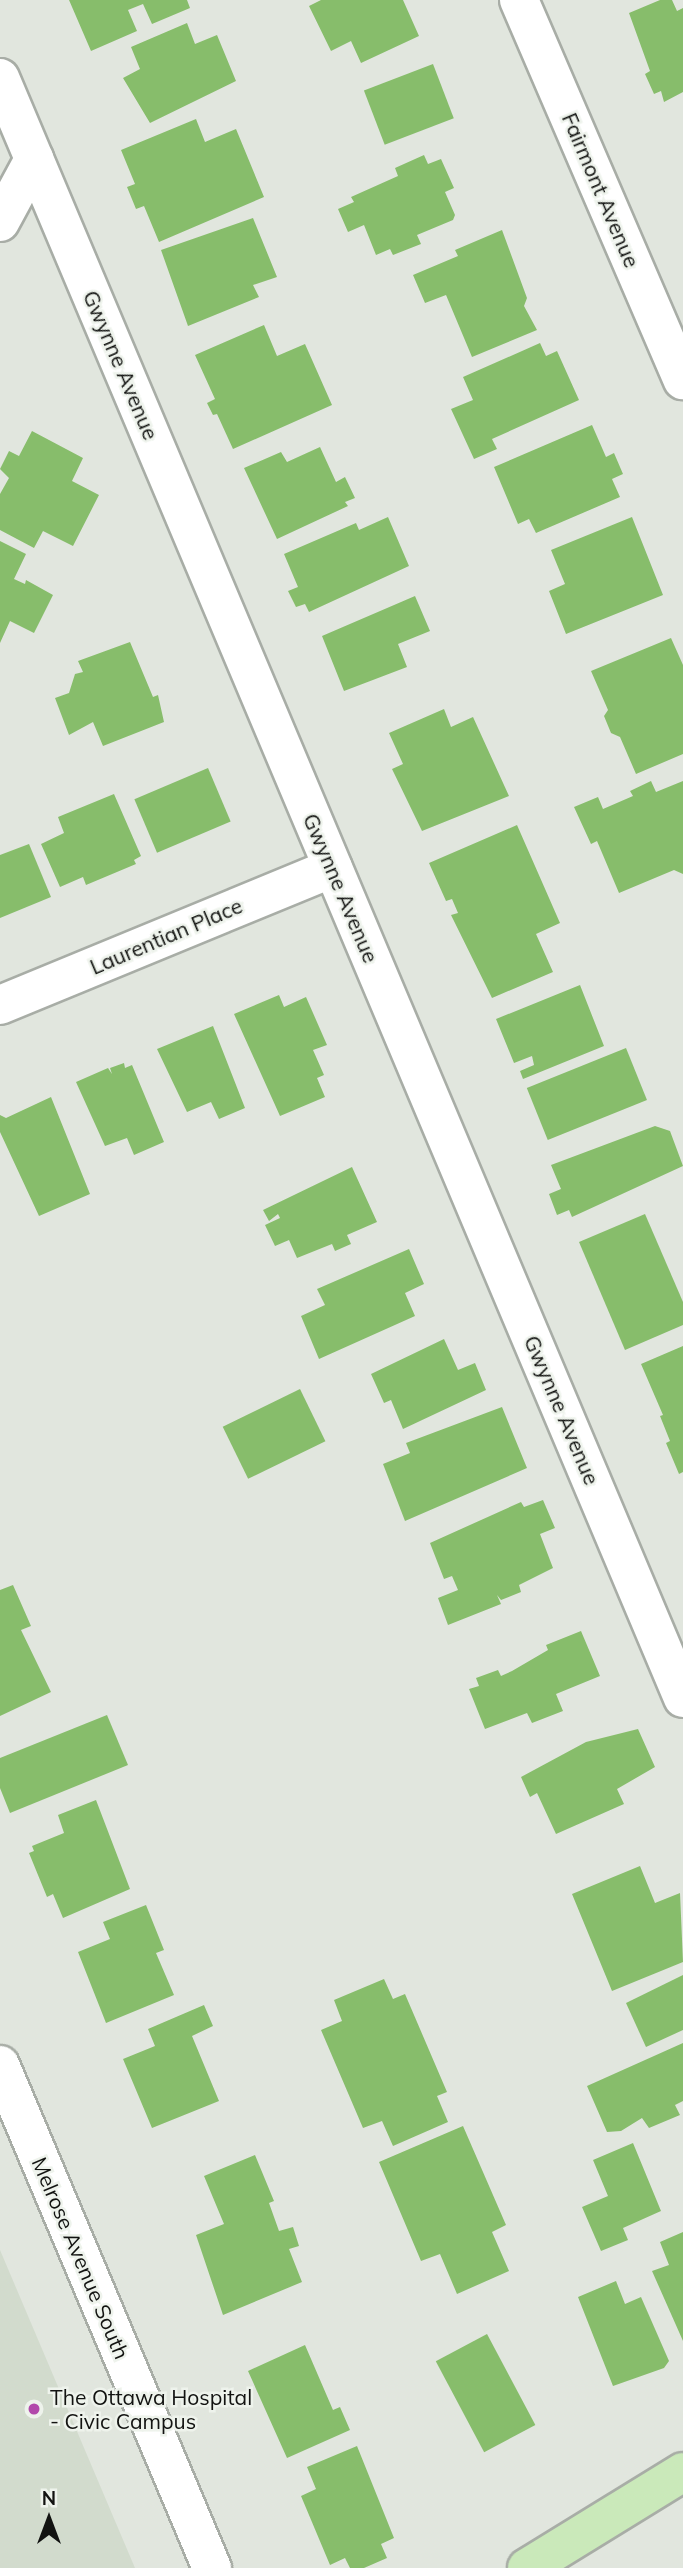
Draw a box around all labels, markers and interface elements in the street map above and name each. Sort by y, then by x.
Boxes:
street label: Fairmont Avenue [557,109,645,271]
street label: Gwynne Avenue [78,287,164,443]
street label: Gwynne Avenue [298,810,384,966]
street label: Laurentian Place [86,893,246,979]
street label: Gwynne Avenue [519,1332,605,1488]
street label: Melrose Avenue South [27,2153,135,2363]
place label: The Ottawa Hospital - Civic Campus [50,2384,252,2434]
marker: The Ottawa Hospital - Civic Campus [24,2399,44,2419]
north arrow [14,2484,84,2554]
text: N [42,2486,56,2510]

